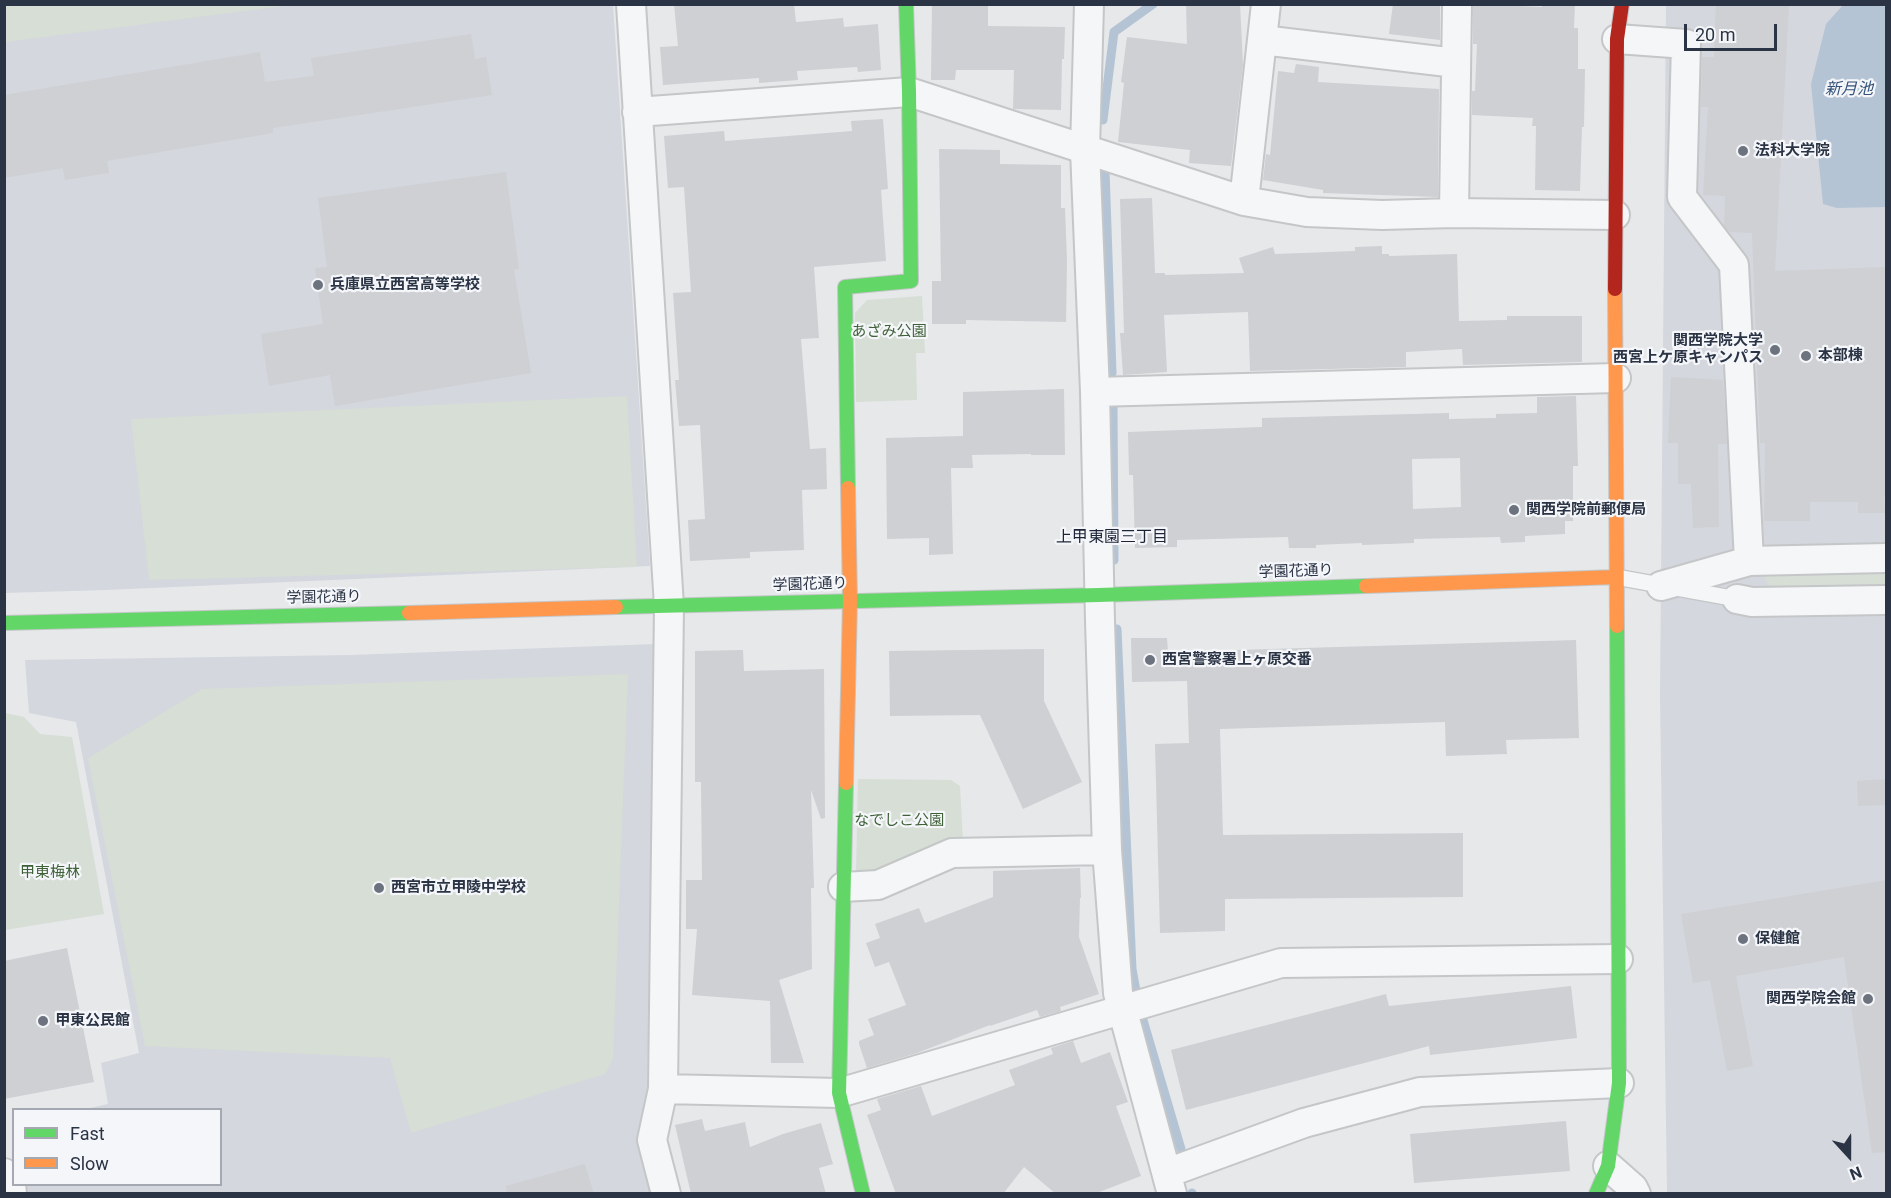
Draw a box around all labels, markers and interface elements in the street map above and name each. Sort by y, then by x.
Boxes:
scale bar [1687,12,1780,50]
text: 20 m [1695,24,1735,45]
water label: 新月池 [1825,80,1873,100]
place label: 法科大学院 [1755,142,1830,160]
marker: 法科大学院 [1736,144,1750,158]
place label: 兵庫県立西宮高等学校 [330,276,480,294]
marker: 兵庫県立西宮高等学校 [311,278,325,292]
park label: あざみ公園 [852,323,926,341]
place label: 関西学院大学 西宮上ケ原キャンパス [1613,332,1763,367]
marker: 関西学院大学 西宮上ケ原キャンパス [1768,343,1782,357]
place label: 本部棟 [1818,347,1863,365]
marker: 本部棟 [1799,349,1813,363]
place label: 関西学院前郵便局 [1526,501,1646,519]
marker: 関西学院前郵便局 [1507,503,1521,517]
district label: 上甲東園三丁目 [1056,528,1168,548]
street label: 学園花通り [1258,562,1334,582]
street label: 学園花通り [772,575,848,595]
street label: 学園花通り [286,588,362,608]
place label: 西宮警察署上ヶ原交番 [1162,651,1312,669]
marker: 西宮警察署上ヶ原交番 [1143,653,1157,667]
park label: なでしこ公園 [854,812,944,830]
park label: 甲東梅林 [20,864,80,882]
place label: 西宮市立甲陵中学校 [391,879,526,897]
marker: 西宮市立甲陵中学校 [372,881,386,895]
place label: 保健館 [1755,930,1800,948]
marker: 保健館 [1736,932,1750,946]
place label: 関西学院会館 [1766,990,1856,1008]
marker: 関西学院会館 [1861,992,1875,1006]
place label: 甲東公民館 [55,1012,130,1030]
marker: 甲東公民館 [36,1014,50,1028]
legend [12,1108,222,1186]
text: Fast [70,1123,105,1144]
north arrow [1819,1126,1879,1186]
text: Slow [70,1153,109,1174]
text: N [1847,1162,1864,1184]

